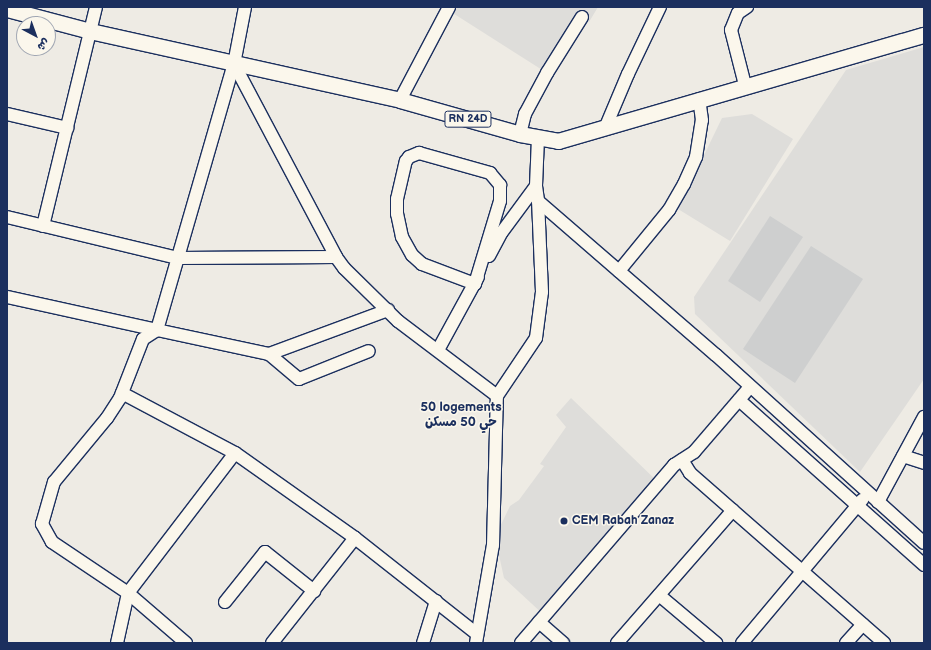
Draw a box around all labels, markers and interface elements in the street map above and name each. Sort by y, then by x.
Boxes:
north arrow [16,16,56,56]
text: ش [35,36,52,54]
road number: RN 24D [444,110,492,128]
district label: 50 logements حي 50 مسكن [420,400,502,431]
place label: CEM Rabah Zanaz [572,514,674,528]
marker: CEM Rabah Zanaz [559,516,569,526]

